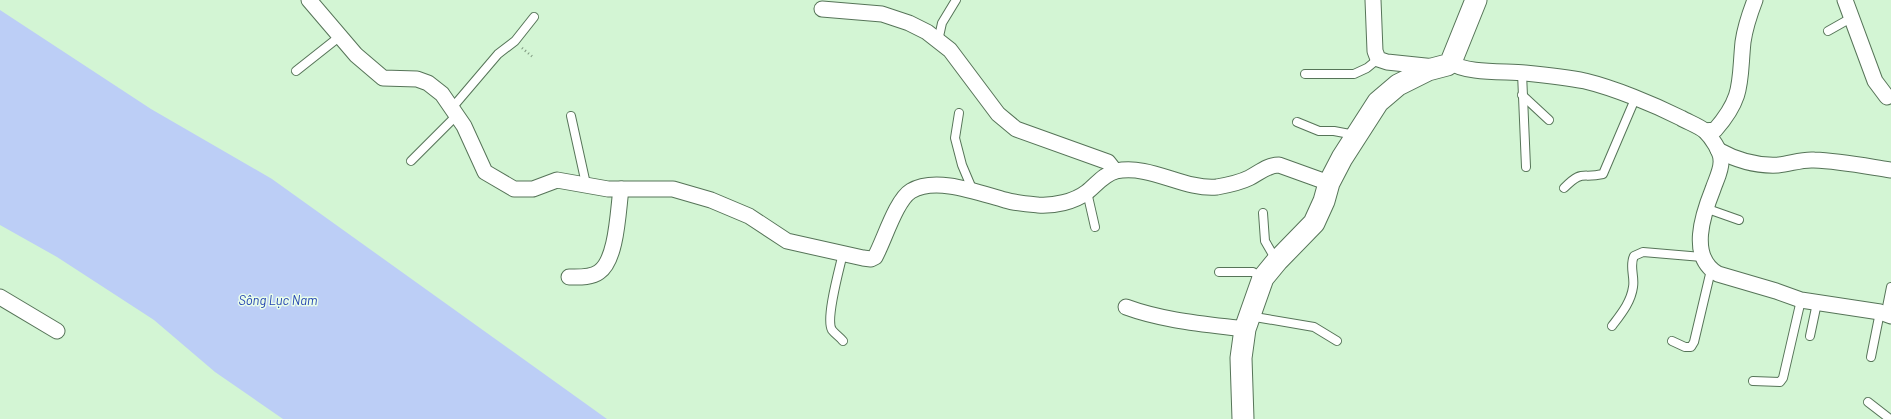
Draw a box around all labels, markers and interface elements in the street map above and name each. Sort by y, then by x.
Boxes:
water label: Sông Lục Nam [238,292,318,308]

